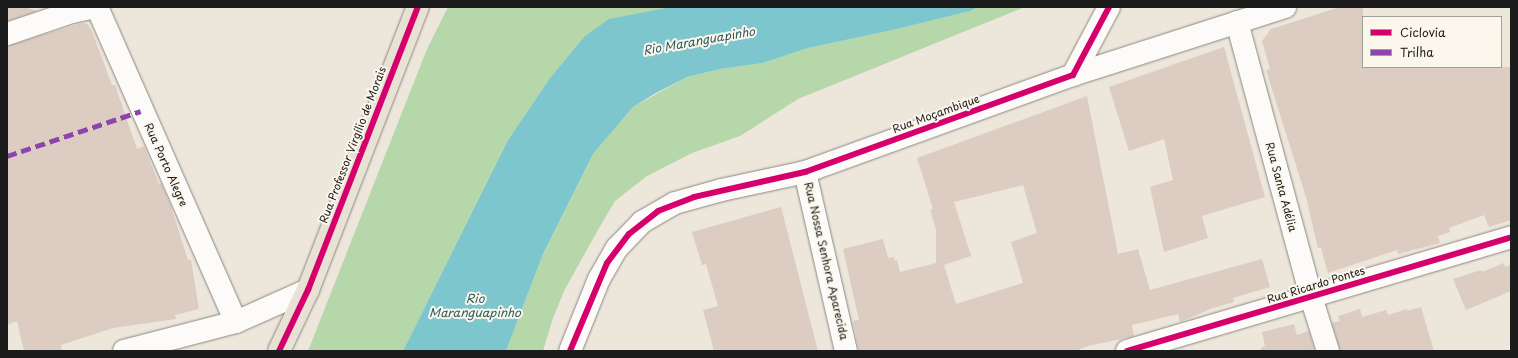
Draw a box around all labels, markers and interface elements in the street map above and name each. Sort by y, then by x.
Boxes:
legend [1362,16,1502,68]
text: Ciclovia [1400,23,1446,41]
water label: Rio Maranguapinho [641,24,757,58]
text: Trilha [1400,43,1434,61]
street label: Rua Professor Virgílio de Morais [317,64,389,226]
street label: Rua Moçambique [891,92,981,136]
street label: Rua Porto Alegre [142,121,190,209]
street label: Rua Santa Adélia [1263,140,1299,234]
street label: Rua Nossa Senhora Aparecida [801,180,851,342]
street label: Rua Ricardo Pontes [1265,264,1367,306]
water label: Rio Maranguapinho [429,292,521,320]

